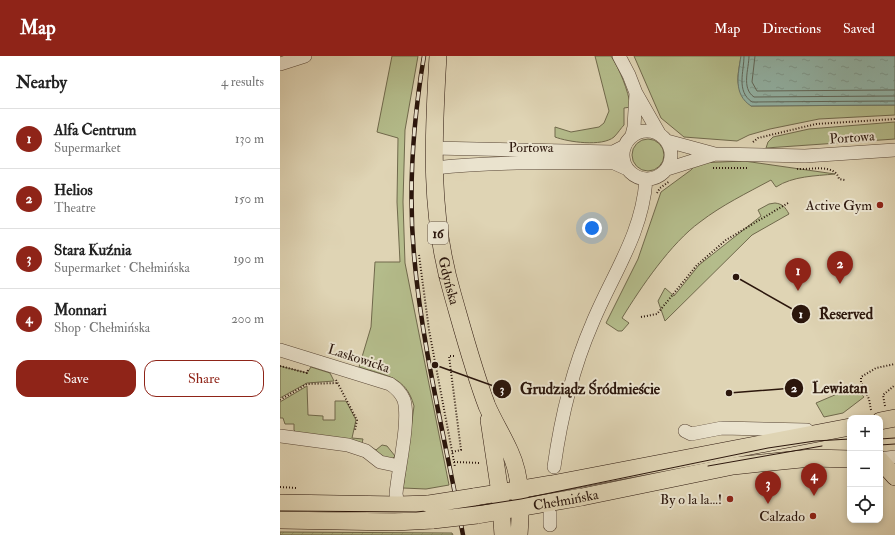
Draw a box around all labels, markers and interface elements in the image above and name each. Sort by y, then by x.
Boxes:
text: Map [20,16,56,40]
text: Map [714,20,740,37]
text: Directions [762,20,821,37]
text: Saved [843,20,875,37]
text: Nearby [16,72,67,93]
text: 4 results [221,74,264,90]
text: Alfa Centrum [54,121,136,140]
street label: Portowa [829,127,875,148]
text: 1 [27,131,31,147]
text: 130 m [235,131,264,147]
street label: Portowa [508,139,554,156]
text: Supermarket [54,140,121,156]
text: Helios [54,181,93,200]
text: 2 [26,191,32,207]
text: 150 m [234,191,264,207]
place label: Active Gym [805,197,872,215]
text: Theatre [54,200,96,216]
marker: Active Gym [875,200,885,210]
your location [582,218,602,238]
road number: 16 [428,222,448,244]
text: Stara Kuźnia [54,241,131,260]
text: 3 [27,251,32,267]
text: 190 m [233,251,264,267]
pin: 2 [827,251,853,284]
street label: Gdyńska [434,255,463,307]
pin: 1 [785,258,811,291]
text: Supermarket · Chełmińska [54,260,190,276]
callout: Reserved [791,300,881,327]
text: Monnari [54,301,107,320]
text: Reserved [819,305,874,324]
text: 1 [799,307,803,322]
text: 4 [25,311,33,327]
text: 200 m [231,311,264,327]
text: Shop · Chełmińska [54,320,150,336]
street label: Laskowicka [326,340,392,377]
button: Save [16,360,136,397]
button: Share [144,360,264,397]
callout: Lewiatan [784,374,876,401]
callout: Grudziądz Śródmieście [492,375,668,402]
text: Grudziądz Śródmieście [520,379,661,399]
text: Lewiatan [812,379,868,398]
text: 2 [791,381,797,396]
text: 3 [500,382,505,397]
map controls [847,415,883,523]
button: + [847,415,883,451]
button: − [847,451,883,487]
pin: 4 [801,463,827,496]
pin: 3 [755,471,781,504]
street label: Chełmińska [532,486,600,514]
button: locate [847,487,883,523]
place label: By o la la...! [660,491,722,509]
marker: By o la la...! [725,494,735,504]
place label: Calzado [759,508,805,525]
marker: Calzado [808,511,818,521]

